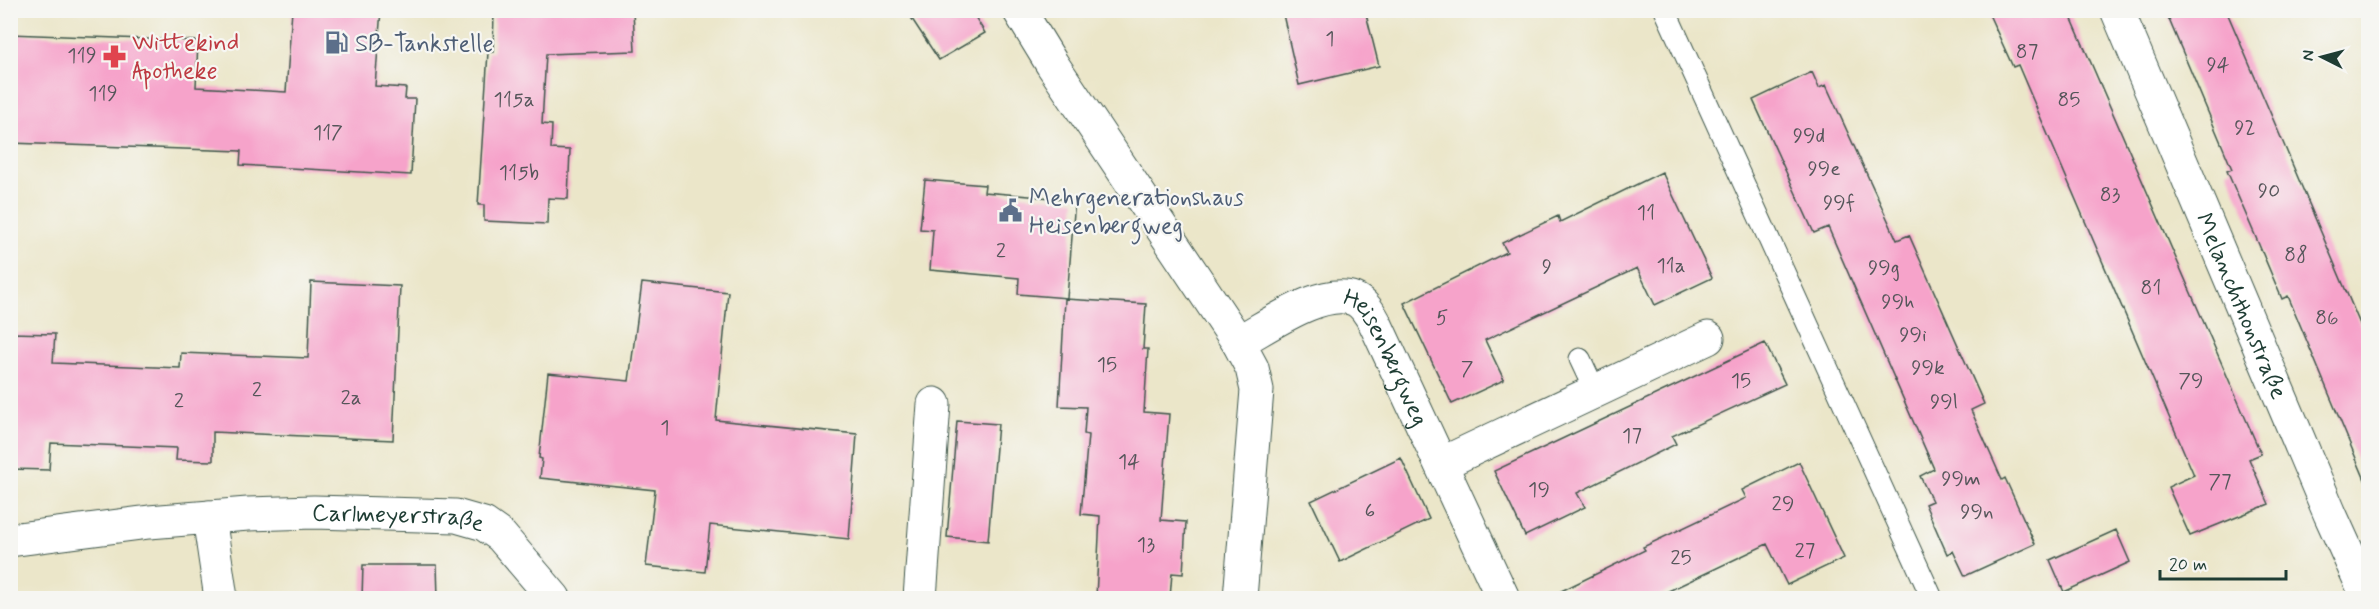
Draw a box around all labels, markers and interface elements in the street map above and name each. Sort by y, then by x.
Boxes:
house number: 1 [1325,25,1335,53]
north arrow [2292,27,2352,87]
place label: Wittekind Apotheke [132,28,239,90]
place label: SB-Tankstelle [355,29,494,60]
fuel station icon: SB-Tankstelle [324,30,350,56]
house number: 87 [2016,38,2038,66]
house number: 119 [67,42,97,70]
pharmacy icon: Wittekind Apotheke [101,43,127,69]
text: N [2298,49,2320,62]
house number: 94 [2206,51,2230,79]
house number: 119 [88,80,118,108]
house number: 115a [494,86,534,114]
house number: 85 [2057,86,2081,114]
house number: 92 [2234,114,2256,142]
house number: 117 [313,119,343,147]
house number: 99d [1793,122,1825,150]
house number: 99e [1807,155,1841,183]
house number: 115b [499,159,539,187]
house number: 90 [2258,177,2280,205]
house number: 83 [2100,181,2120,209]
place label: Mehrgenerationshaus Heisenbergweg [1029,183,1244,245]
house number: 99f [1823,189,1855,217]
public building icon: Mehrgenerationshaus Heisenbergweg [998,198,1024,224]
house number: 11 [1637,199,1655,227]
street label: Melanchthonstraße [2188,208,2294,404]
house number: 2 [996,237,1006,265]
house number: 88 [2284,241,2308,269]
house number: 11a [1656,252,1686,280]
house number: 9 [1542,253,1552,281]
house number: 99g [1868,254,1900,282]
house number: 81 [2141,274,2161,302]
street label: Heisenbergweg [1340,283,1435,431]
house number: 99h [1881,288,1915,316]
house number: 5 [1436,304,1448,332]
house number: 86 [2315,304,2339,332]
house number: 99i [1899,321,1927,349]
house number: 15 [1097,351,1117,379]
house number: 99k [1911,354,1945,382]
house number: 7 [1461,355,1474,383]
house number: 15 [1731,367,1751,395]
house number: 79 [2178,367,2204,395]
house number: 2 [252,376,262,404]
house number: 2a [340,384,362,412]
house number: 2 [174,387,184,415]
house number: 99l [1930,388,1958,416]
house number: 1 [660,414,670,442]
house number: 17 [1622,422,1642,450]
house number: 14 [1118,448,1140,476]
house number: 99m [1941,465,1981,493]
house number: 77 [2208,468,2232,496]
house number: 19 [1528,476,1550,504]
house number: 29 [1772,490,1794,518]
house number: 6 [1365,497,1375,525]
street label: Carlmeyerstraße [312,498,488,540]
house number: 99n [1960,498,1994,526]
house number: 13 [1137,531,1155,559]
house number: 27 [1795,537,1815,565]
scale bar [2160,543,2286,581]
house number: 25 [1670,544,1692,572]
text: 20 m [2169,553,2207,577]

